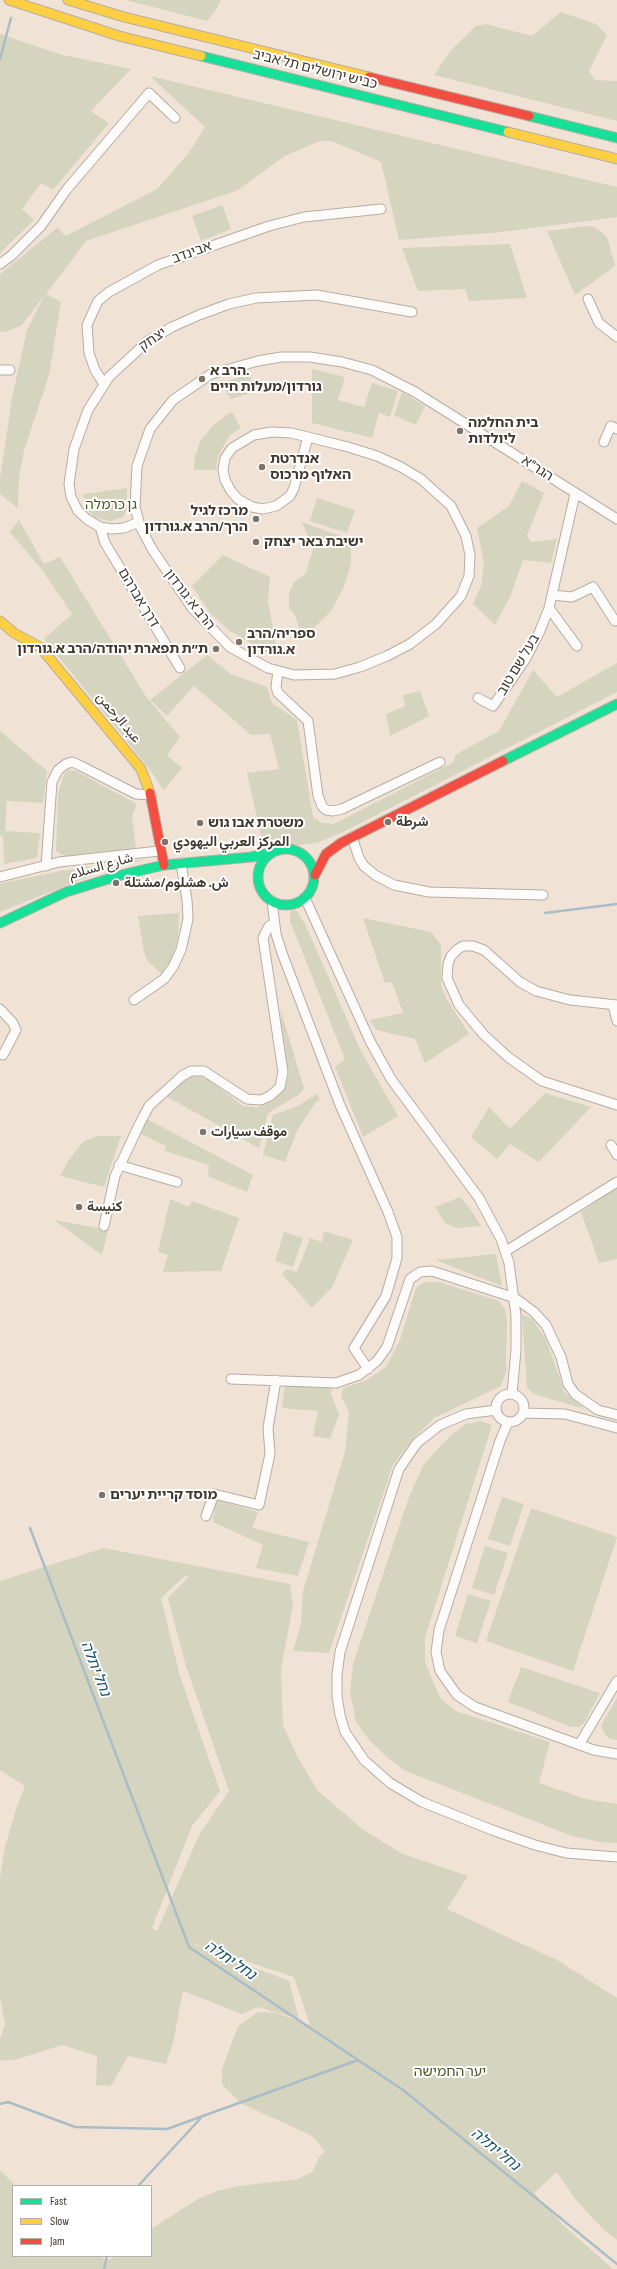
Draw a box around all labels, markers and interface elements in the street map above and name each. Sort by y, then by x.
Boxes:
street label: כביש ירושלים תל אביב [251,46,379,94]
street label: אבינדב [170,238,214,268]
street label: יצחק [136,325,170,355]
place label: הרב א. גורדון/מעלות חיים [210,363,322,396]
marker: הרב א. גורדון/מעלות חיים [197,374,207,384]
place label: בית החלמה ליולדות [468,415,539,448]
marker: בית החלמה ליולדות [455,426,465,436]
place label: אנדרטת האלוף מרכוס [270,451,351,484]
street label: הגר"א [518,453,556,485]
marker: אנדרטת האלוף מרכוס [257,462,267,472]
park label: גן כרמלה [85,497,137,513]
place label: מרכז לגיל הרך/הרב א.גורדון [144,503,248,536]
marker: מרכז לגיל הרך/הרב א.גורדון [251,514,261,524]
place label: ישיבת באר יצחק [264,534,363,550]
marker: ישיבת באר יצחק [251,537,261,547]
street label: דרך אברהם [114,565,162,631]
street label: הרב א. גורדון [160,566,218,634]
place label: ספריה/הרב א.גורדון [247,626,316,658]
street label: בעל שם טוב [494,631,544,699]
marker: ספריה/הרב א.גורדון [234,637,244,647]
place label: ת״ת תפארת יהודה/הרב א.גורדון [17,641,208,657]
marker: ת״ת תפארת יהודה/הרב א.גורדון [211,644,221,654]
street label: عبد الرحمن [92,689,144,747]
place label: شرطة [396,814,428,830]
place label: משטרת אבו גוש [208,815,304,831]
marker: شرطة [383,817,393,827]
marker: משטרת אבו גוש [195,818,205,828]
place label: المركز العربي اليهودي [173,834,289,850]
marker: المركز العربي اليهودي [160,837,170,847]
street label: شارع السلام [67,850,135,884]
place label: ش. هشلوم/مشتلة [124,875,229,891]
marker: ش. هشلوم/مشتلة [111,878,121,888]
place label: موقف سيارات [211,1124,287,1140]
marker: موقف سيارات [198,1127,208,1137]
place label: كنيسة [87,1199,122,1215]
marker: كنيسة [74,1202,84,1212]
place label: מוסד קריית יערים [110,1487,217,1503]
marker: מוסד קריית יערים [97,1490,107,1500]
water label: נחל יתלה [76,1639,114,1699]
water label: נחל יתלה [201,1937,259,1985]
park label: יער החמישה [414,2064,486,2080]
water label: נחל יתלה [467,2125,523,2175]
legend [12,2185,152,2257]
text: Fast [50,2194,67,2209]
text: Slow [50,2214,69,2229]
text: Jam [50,2234,65,2249]

